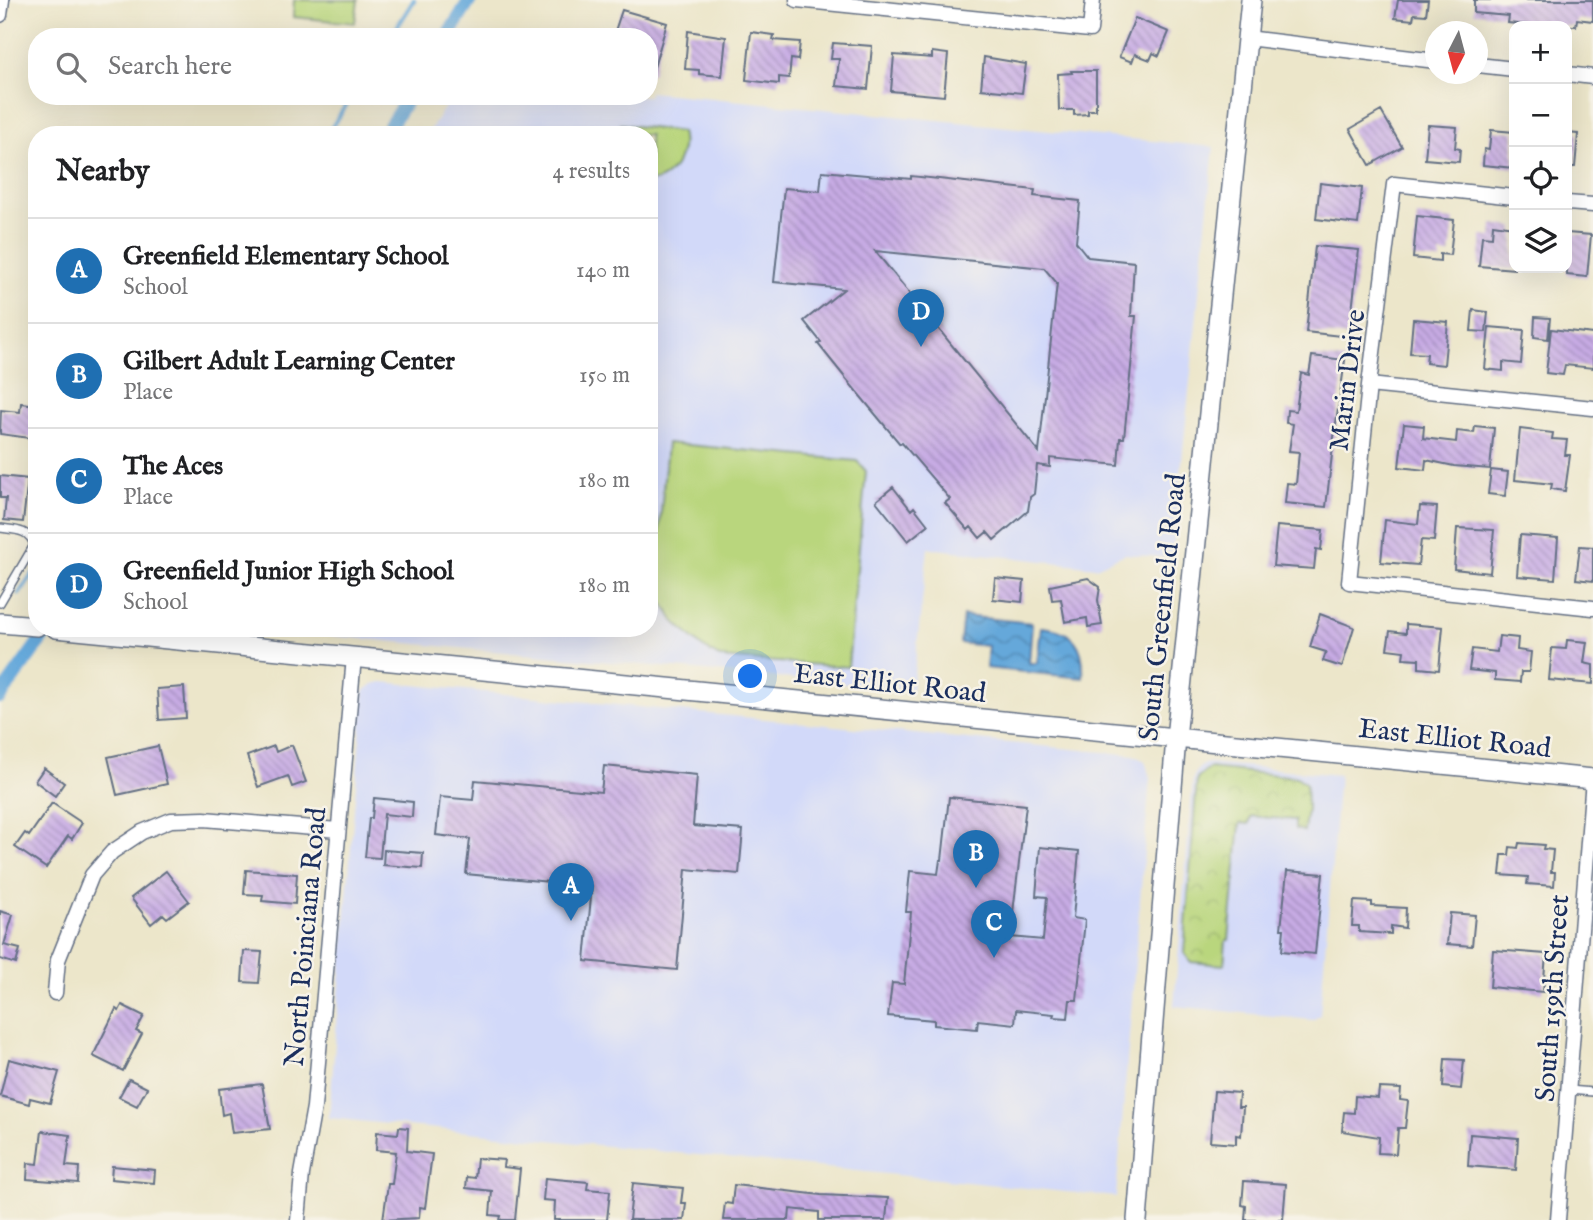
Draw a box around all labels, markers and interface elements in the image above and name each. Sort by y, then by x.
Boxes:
north arrow [1425,21,1488,84]
map controls [1509,21,1572,273]
button: + [1509,21,1572,84]
search box [28,28,658,105]
icon: search [52,48,90,86]
text: Search here [108,50,232,83]
button: − [1509,84,1572,147]
button: locate [1509,147,1572,210]
text: Nearby [56,153,149,191]
text: 4 results [552,157,630,186]
button: layers [1509,210,1572,273]
text: Greenfield Elementary School [123,240,449,273]
text: A [71,256,87,285]
text: 140 m [576,256,630,285]
text: School [123,273,188,302]
pin: D [898,289,944,347]
street label: Marin Drive [1322,307,1375,453]
text: Gilbert Adult Learning Center [123,345,455,378]
text: B [71,361,87,390]
text: 150 m [579,361,630,390]
text: Place [123,378,173,407]
text: The Aces [123,450,223,483]
text: C [71,466,87,495]
text: 180 m [578,466,630,495]
street label: South Greenfield Road [1132,472,1195,743]
text: Place [123,483,173,512]
text: Greenfield Junior High School [123,555,454,588]
text: D [70,571,88,600]
text: 180 m [578,571,630,600]
text: School [123,588,188,617]
street label: East Elliot Road [792,657,988,712]
your location [733,659,767,693]
street label: East Elliot Road [1357,712,1553,767]
street label: North Poinciana Road [278,806,335,1068]
pin: B [953,830,999,888]
pin: A [548,863,594,921]
street label: South 159th Street [1529,893,1578,1103]
pin: C [971,900,1017,958]

